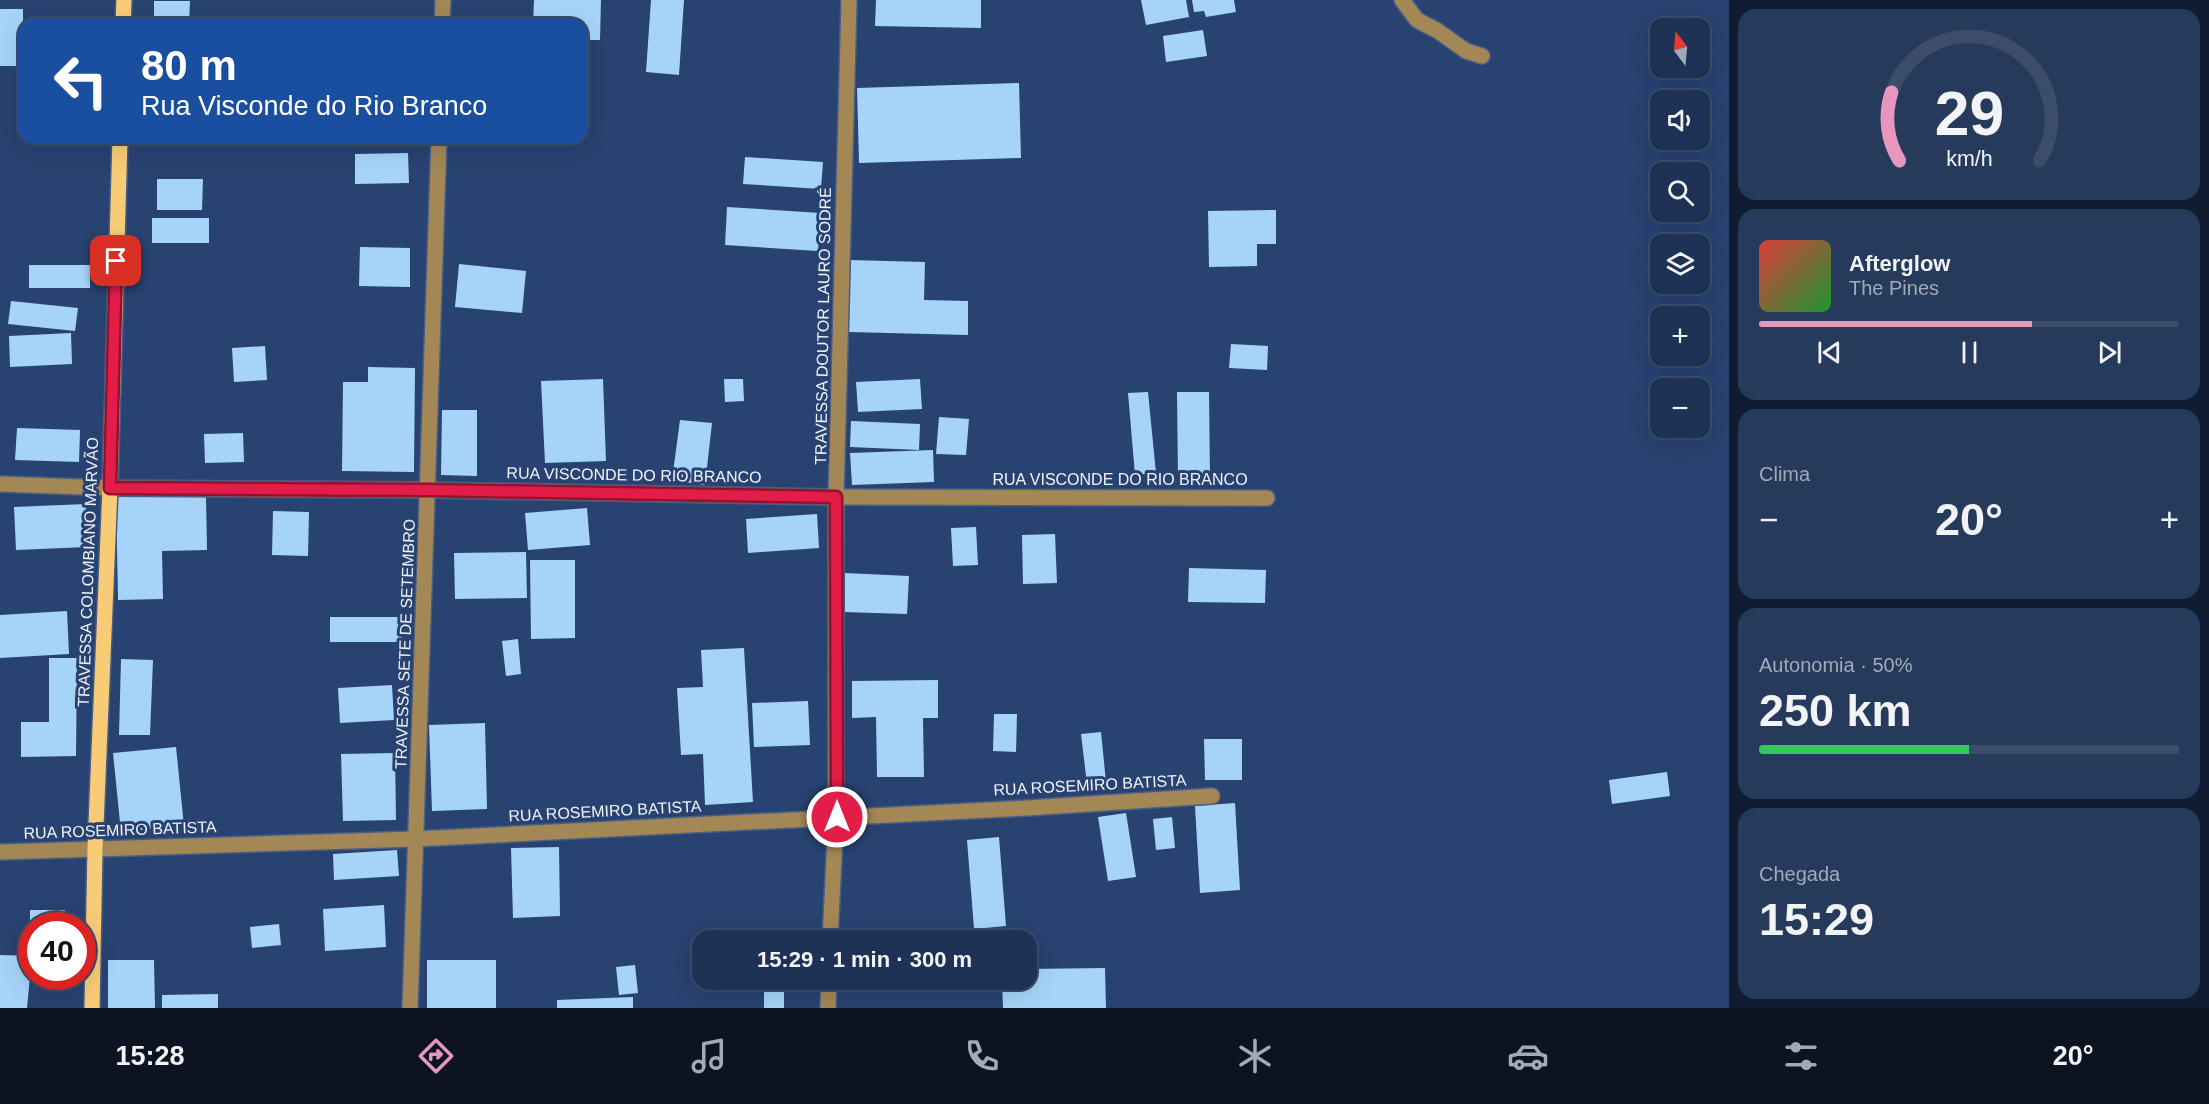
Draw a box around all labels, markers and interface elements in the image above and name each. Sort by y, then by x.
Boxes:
north arrow [1650,18,1710,78]
map controls [1650,18,1710,438]
icon: left [42,42,120,120]
text: 80 m [141,42,237,89]
text: 29 [1934,80,2004,149]
button: sound [1650,90,1710,150]
text: Rua Visconde do Rio Branco [141,91,487,121]
text: km/h [1946,148,1992,172]
button: search [1650,162,1710,222]
street label: TRAVESSA DOUTOR LAURO SODRÉ [811,187,834,465]
button: layers [1650,234,1710,294]
pin [90,235,141,286]
icon: arrive [99,244,132,277]
text: Afterglow [1849,251,1950,276]
text: The Pines [1849,277,1939,299]
button: + [1650,306,1710,366]
icon: previous [1813,336,1846,369]
icon: pause [1953,336,1986,369]
icon: next [2093,336,2126,369]
button: − [1650,378,1710,438]
street label: TRAVESSA COLOMBIANO MARVÃO [73,437,101,707]
text: Clima [1759,463,1810,485]
street label: RUA VISCONDE DO RIO BRANCO [506,464,762,486]
street label: RUA VISCONDE DO RIO BRANCO [992,471,1248,488]
text: 20° [1935,494,2003,545]
text: − [1759,501,1778,538]
text: + [2160,501,2179,538]
street label: TRAVESSA SETE DE SETEMBRO [392,519,418,769]
text: Autonomia · 50% [1759,654,1912,676]
text: 250 km [1759,685,1912,736]
street label: RUA ROSEMIRO BATISTA [993,771,1187,799]
position arrow [805,785,869,849]
street label: RUA ROSEMIRO BATISTA [508,797,702,825]
street label: RUA ROSEMIRO BATISTA [23,818,217,842]
text: Chegada [1759,863,1840,885]
text: 15:29 [1759,894,1874,945]
speed limit sign: 40 [18,912,96,990]
text: 15:29 · 1 min · 300 m [757,947,972,972]
icon: directions [415,1035,457,1077]
icon: music [688,1035,730,1077]
icon: phone [961,1035,1003,1077]
icon: climate [1234,1035,1276,1077]
icon: car [1507,1035,1549,1077]
icon: filters [1780,1035,1822,1077]
text: 15:28 [115,1041,185,1071]
text: 20° [2053,1041,2093,1071]

